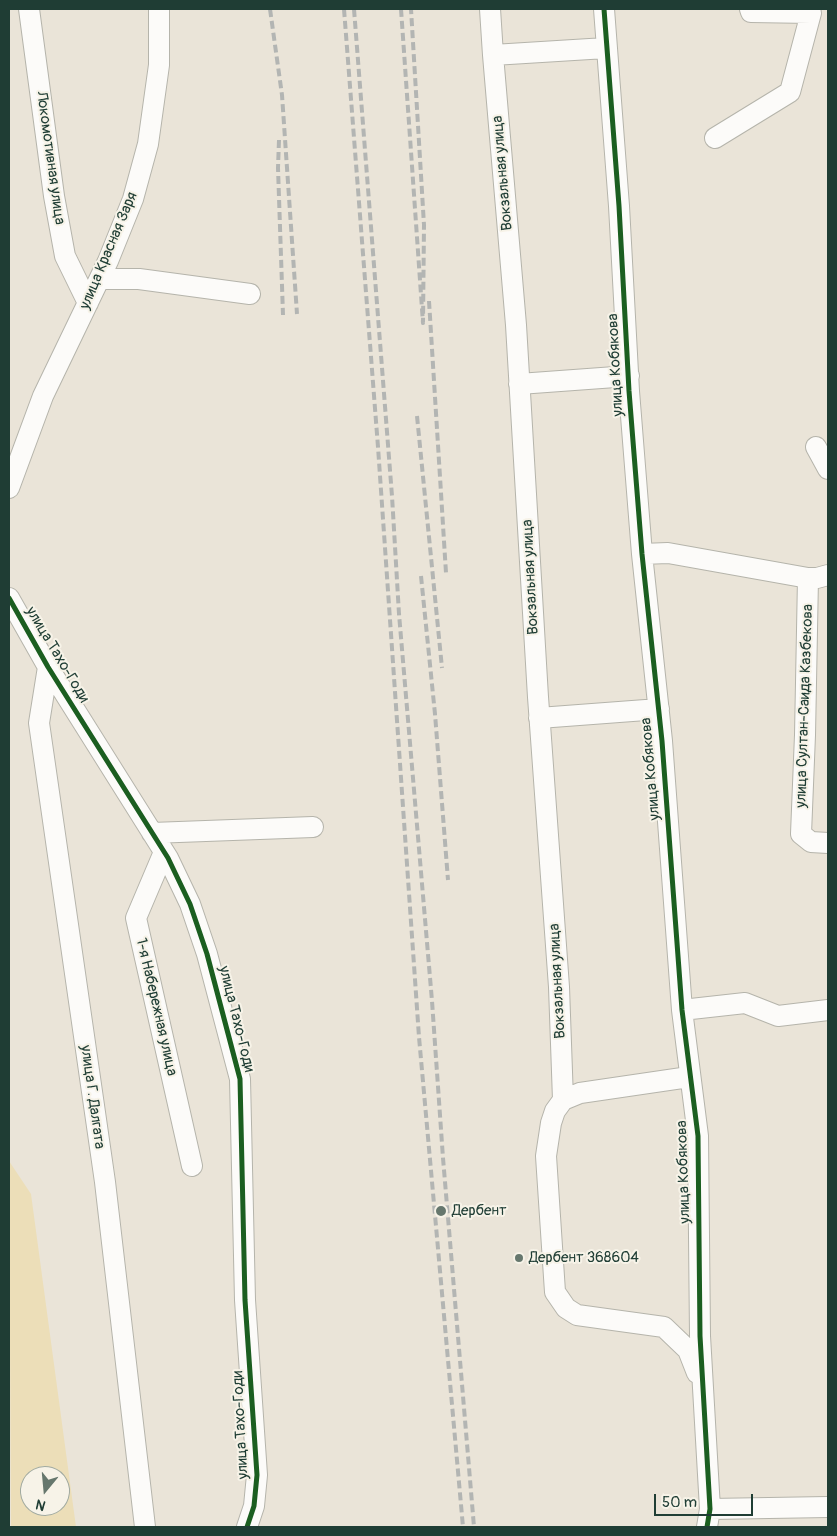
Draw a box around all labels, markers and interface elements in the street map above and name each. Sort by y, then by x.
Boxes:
street label: Локомотивная улица [32,90,68,226]
street label: Вокзальная улица [489,115,517,231]
street label: улица Красная Заря [76,190,142,312]
street label: улица Кобякова [604,313,628,417]
street label: Вокзальная улица [519,519,543,635]
street label: улица Тахо-Годи [21,604,93,706]
street label: улица Султан-Саида Казбекова [792,604,818,808]
street label: улица Кобякова [638,717,664,821]
street label: Вокзальная улица [546,923,570,1039]
street label: 1-я Набережная улица [131,936,181,1078]
street label: улица Тахо-Годи [214,964,258,1074]
street label: улица Г. Далгата [76,1044,108,1150]
street label: улица Кобякова [673,1120,695,1224]
place label: Дербент [452,1202,506,1220]
marker: Дербент [434,1204,448,1218]
place label: Дербент 368604 [529,1249,639,1267]
marker: Дербент 368604 [513,1252,525,1264]
street label: улица Тахо-Годи [229,1370,253,1480]
north arrow [20,1466,70,1516]
scale bar [657,1484,756,1516]
text: 50 m [662,1493,697,1512]
text: N [34,1495,48,1514]

